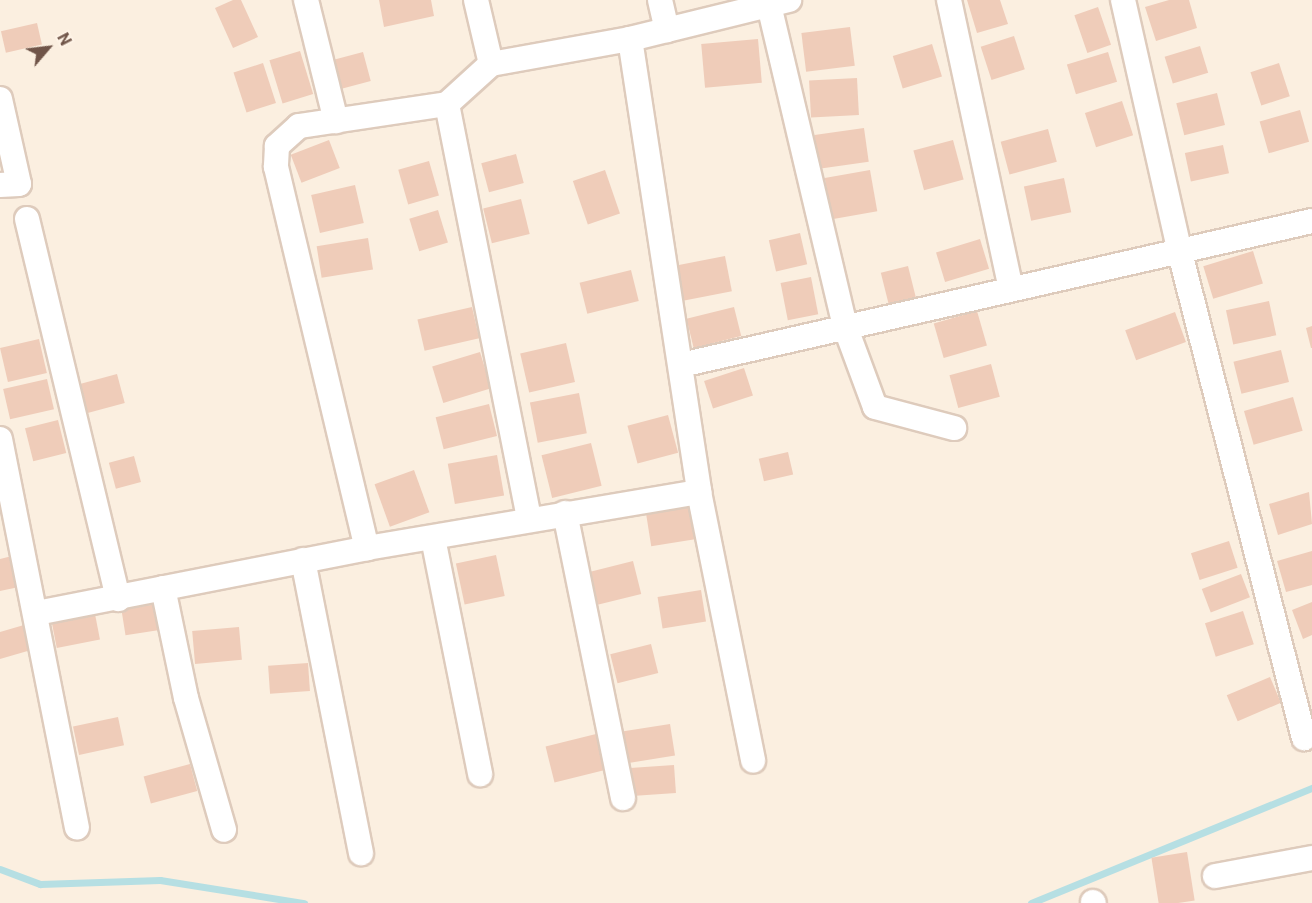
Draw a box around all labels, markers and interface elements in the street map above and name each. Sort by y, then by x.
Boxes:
north arrow [18,18,78,78]
text: N [53,30,75,49]

